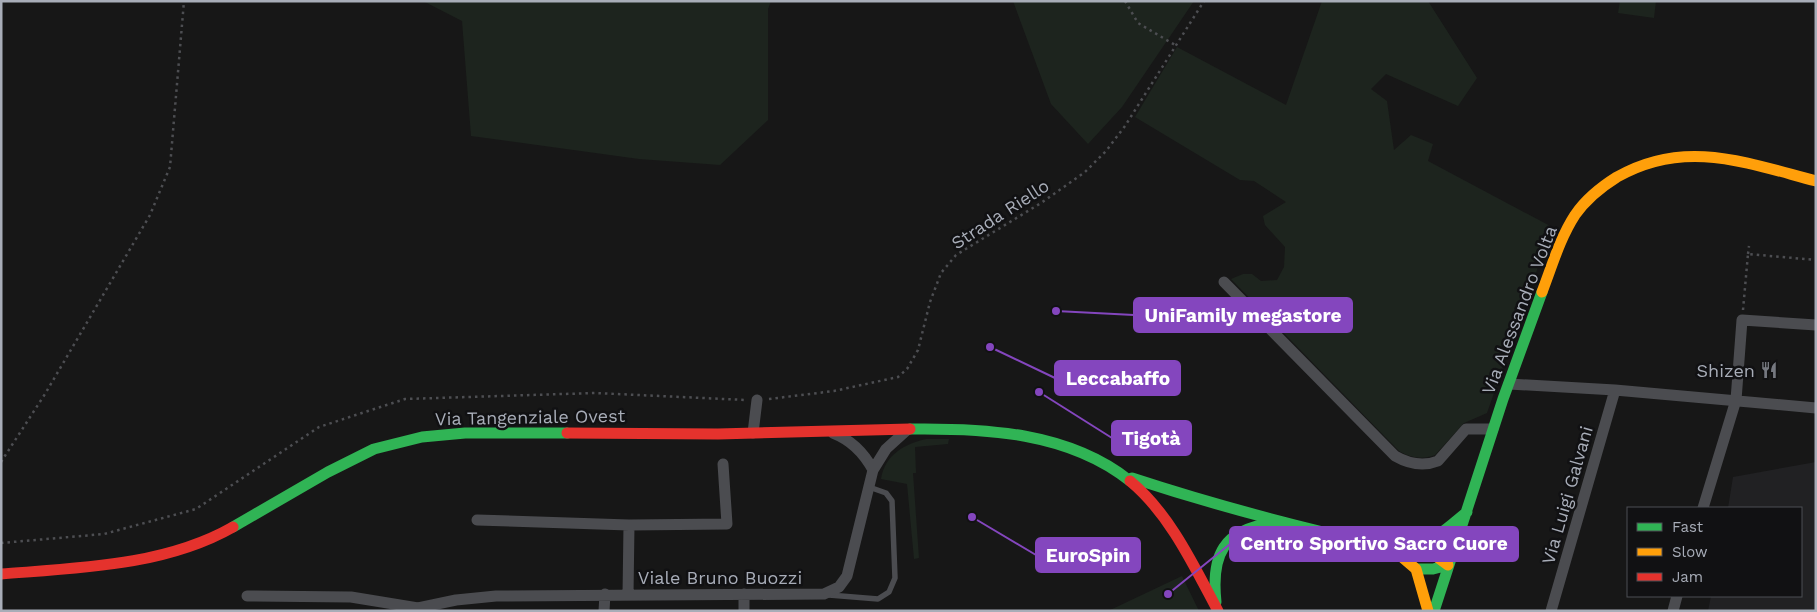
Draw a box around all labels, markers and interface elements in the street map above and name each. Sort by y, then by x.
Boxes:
street label: Strada Riello [947,175,1053,253]
street label: Via Alessandro Volta [1477,223,1561,397]
callout: UniFamily megastore [1134,298,1352,332]
text: UniFamily megastore [1145,304,1341,327]
place label: Shizen [1697,360,1755,381]
restaurant icon: Shizen [1759,360,1779,380]
callout: Leccabaffo [1055,361,1180,395]
text: Leccabaffo [1066,367,1170,390]
street label: Via Tangenziale Ovest [435,405,626,429]
callout: Tigotà [1112,421,1191,455]
street label: Via Luigi Galvani [1537,423,1597,567]
text: Tigotà [1121,427,1181,450]
legend [1627,507,1802,597]
text: Fast [1672,518,1704,536]
callout: Centro Sportivo Sacro Cuore [1230,527,1518,561]
text: Centro Sportivo Sacro Cuore [1240,532,1508,555]
callout: EuroSpin [1036,538,1140,572]
text: Slow [1672,543,1708,561]
text: EuroSpin [1046,544,1130,567]
street label: Viale Bruno Buozzi [638,567,802,588]
text: Jam [1672,568,1703,586]

